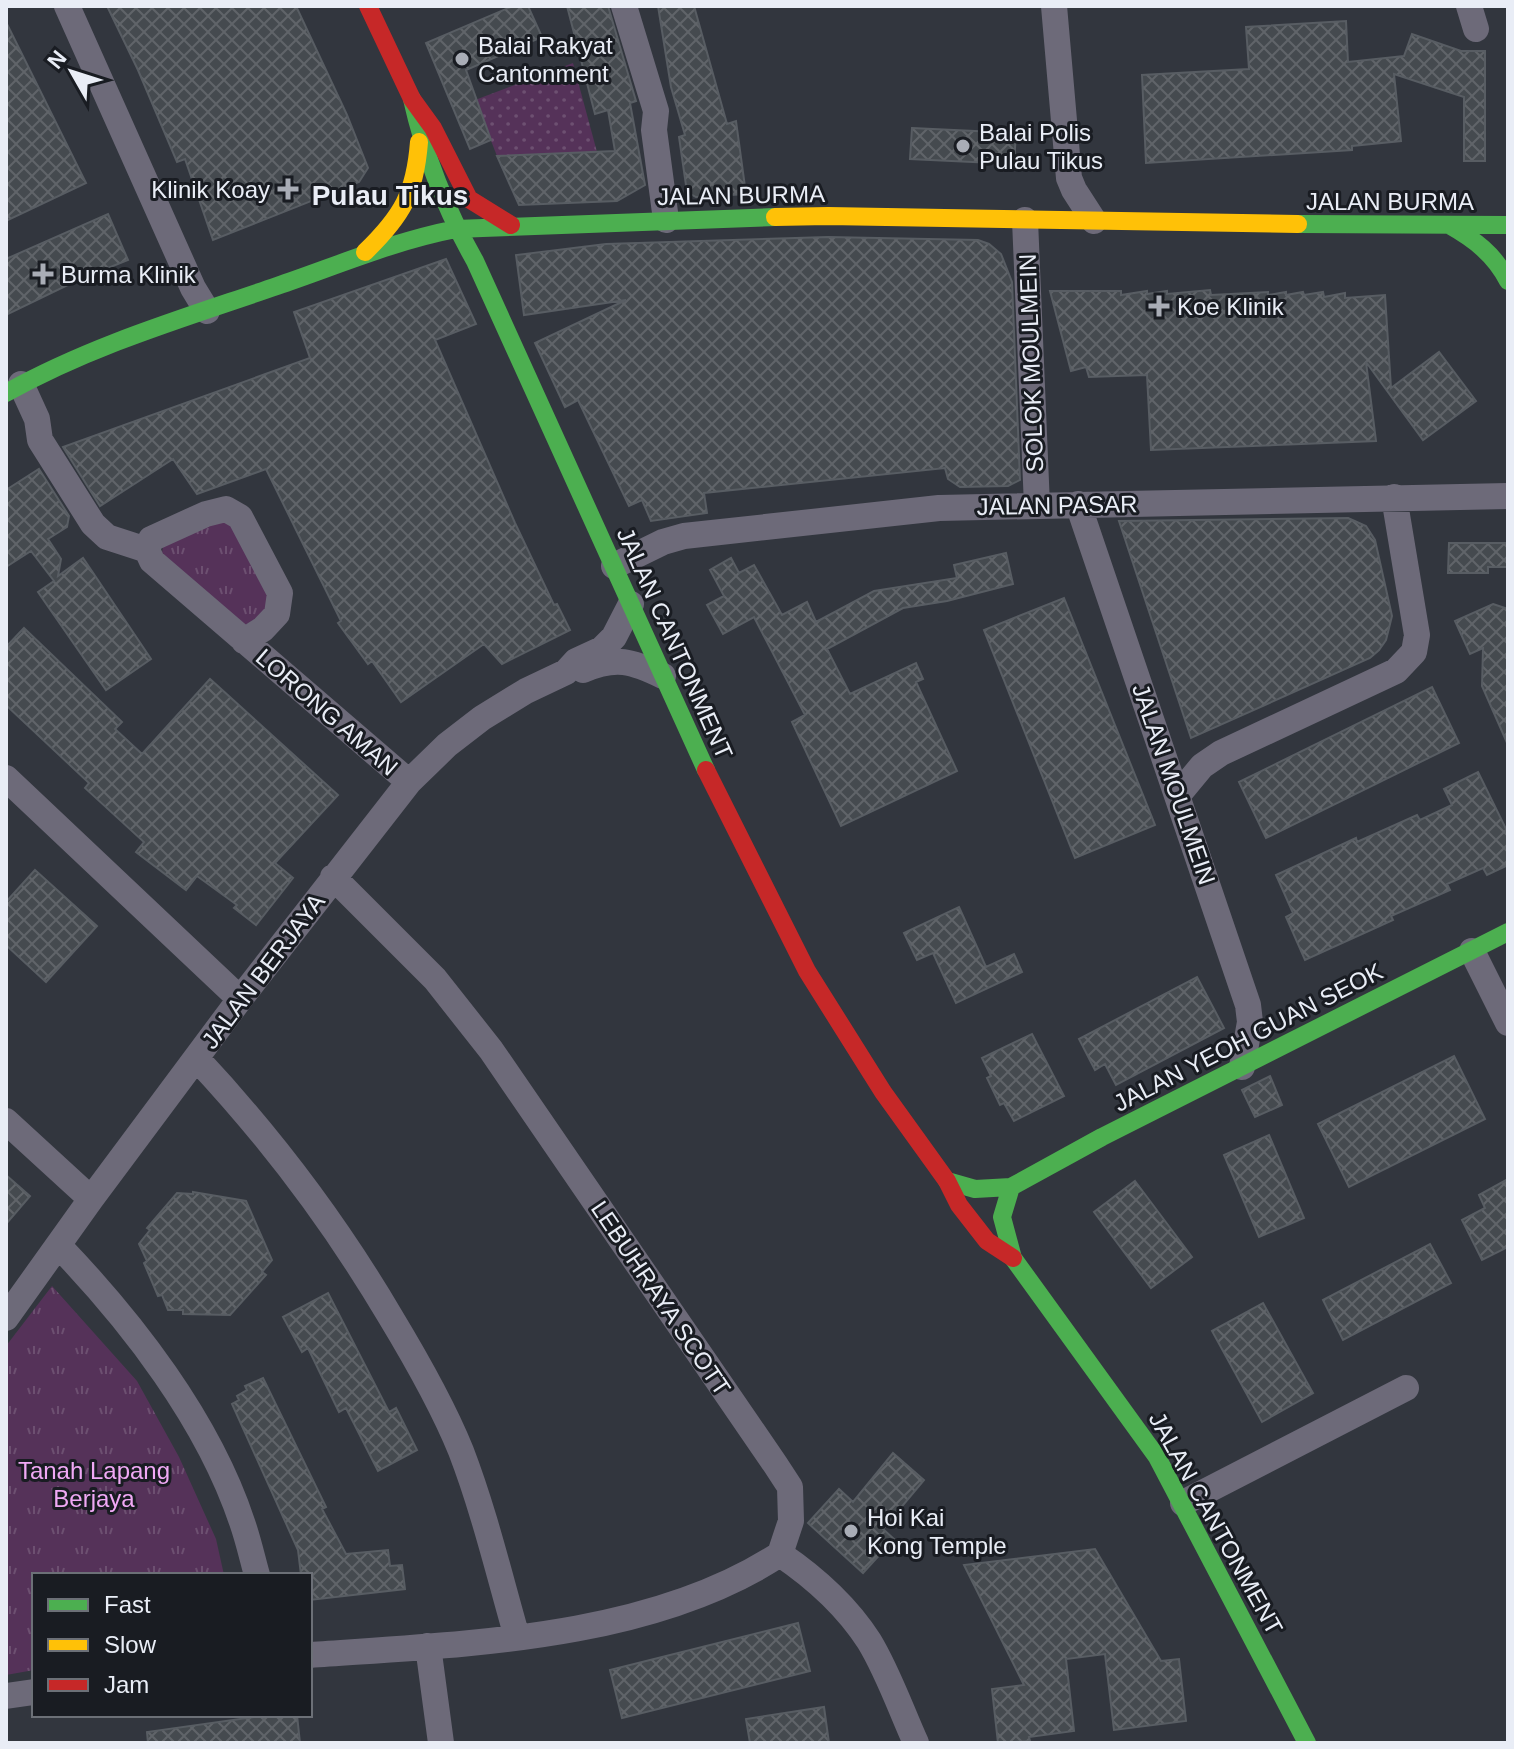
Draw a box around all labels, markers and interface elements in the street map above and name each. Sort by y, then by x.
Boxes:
north arrow [32,32,112,112]
place label: Balai Rakyat Cantonment [478,32,613,87]
text: N [42,46,72,74]
marker: Balai Rakyat Cantonment [453,50,471,68]
place label: Balai Polis Pulau Tikus [979,119,1103,174]
marker: Balai Polis Pulau Tikus [954,137,972,155]
place label: Klinik Koay [151,176,270,203]
marker: Klinik Koay [277,178,299,200]
district label: Pulau Tikus [312,180,468,211]
street label: JALAN BURMA [657,180,825,210]
street label: JALAN BURMA [1306,188,1474,215]
street label: SOLOK MOULMEIN [1014,253,1048,473]
place label: Burma Klinik [61,261,197,288]
marker: Burma Klinik [32,263,54,285]
place label: Koe Klinik [1177,293,1285,320]
marker: Koe Klinik [1148,295,1170,317]
street label: JALAN PASAR [976,490,1138,520]
street label: JALAN CANTONMENT [612,523,738,763]
street label: LORONG AMAN [251,643,403,781]
street label: JALAN MOULMEIN [1127,680,1221,888]
street label: JALAN BERJAYA [196,888,330,1054]
street label: JALAN YEOH GUAN SEOK [1109,957,1387,1117]
street label: LEBUHRAYA SCOTT [586,1196,736,1401]
street label: JALAN CANTONMENT [1144,1407,1289,1639]
park label: Tanah Lapang Berjaya [18,1457,170,1512]
place label: Hoi Kai Kong Temple [867,1504,1007,1559]
marker: Hoi Kai Kong Temple [842,1522,860,1540]
legend [32,1573,312,1717]
text: Fast [104,1591,151,1618]
text: Slow [104,1631,157,1658]
text: Jam [104,1671,149,1698]

